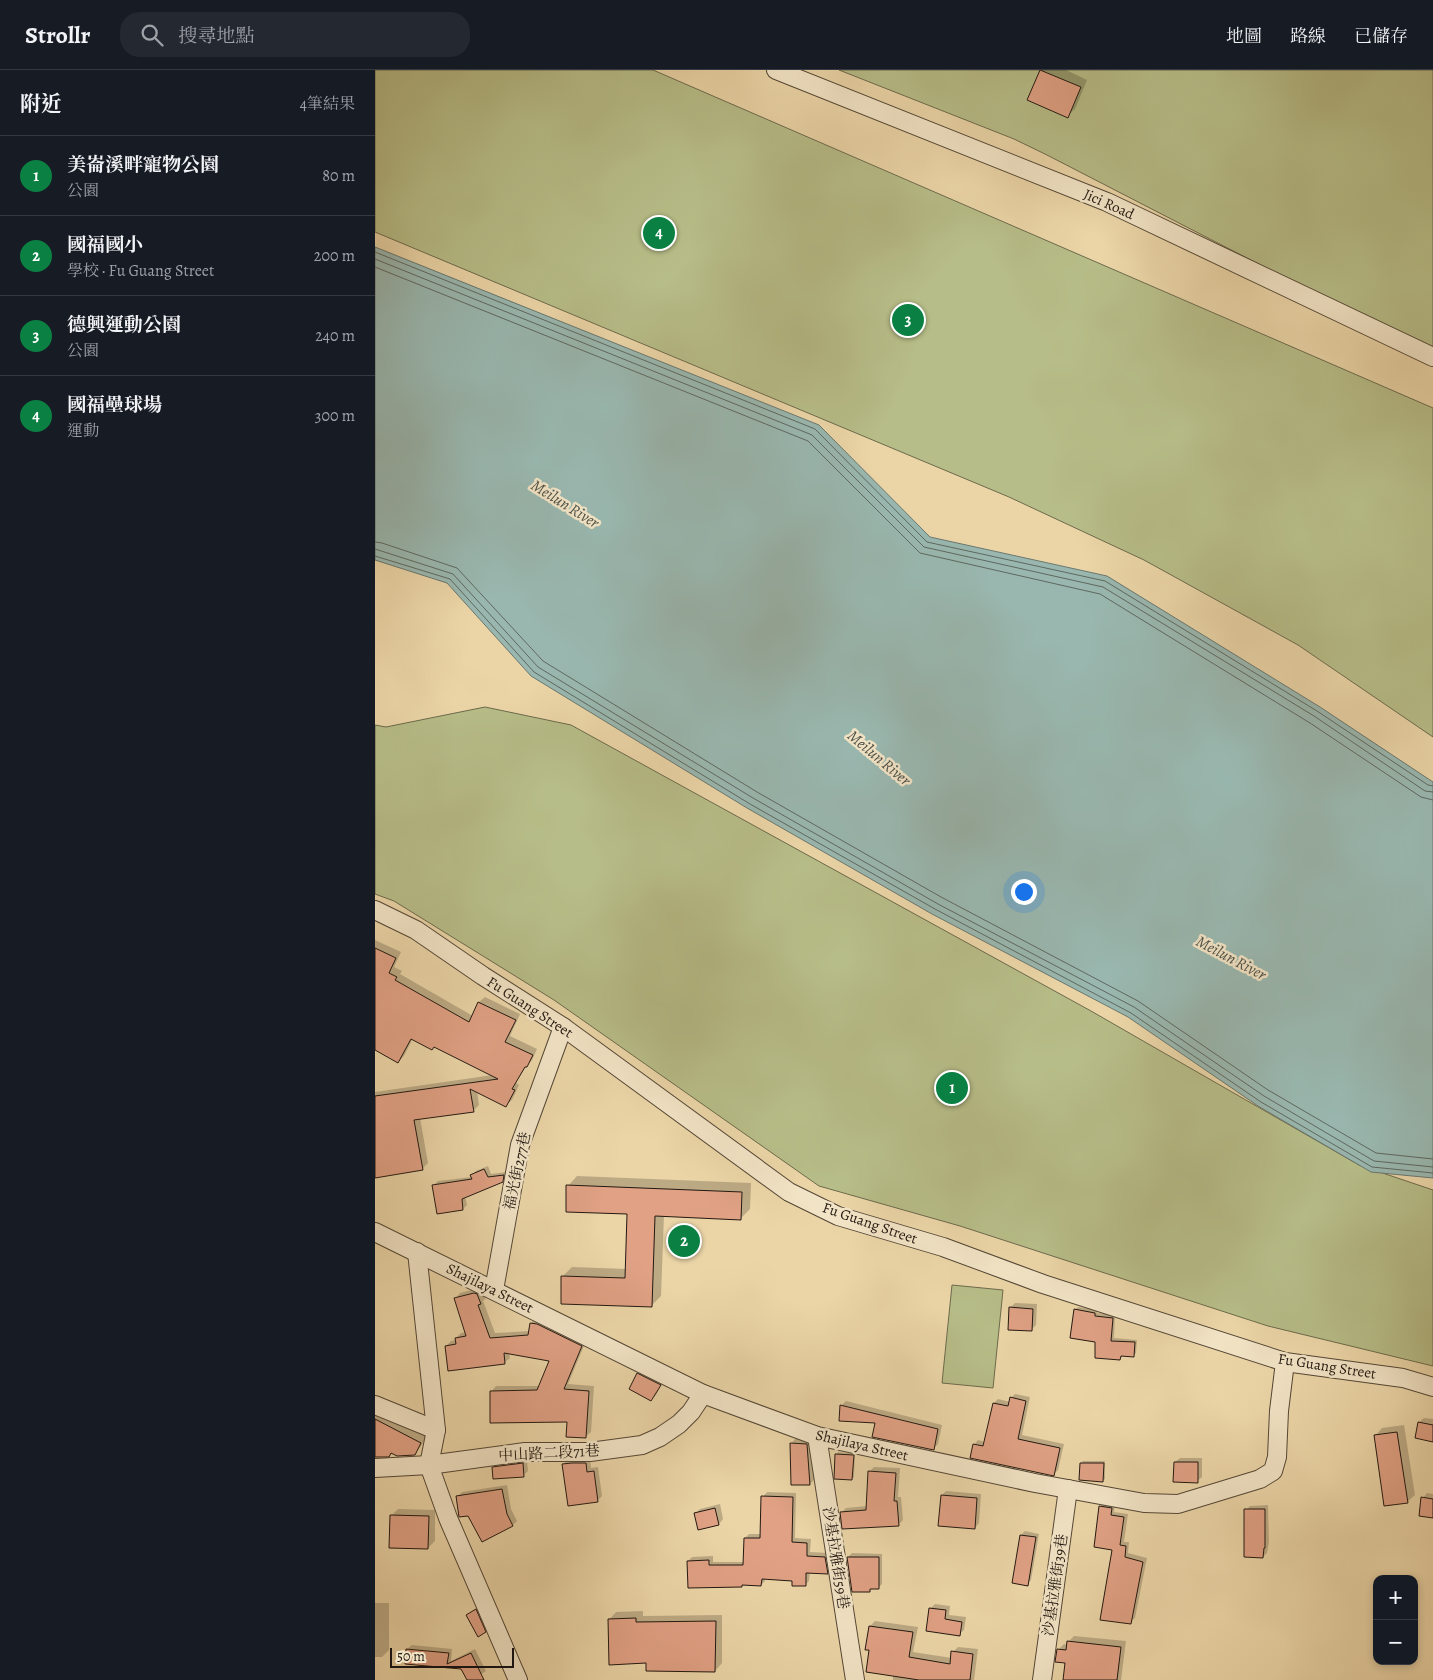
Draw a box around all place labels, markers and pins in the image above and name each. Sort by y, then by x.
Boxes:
pin: 4 [643,214,675,252]
pin: 3 [892,301,924,339]
pin: 1 [936,1069,968,1107]
pin: 2 [668,1222,700,1260]

